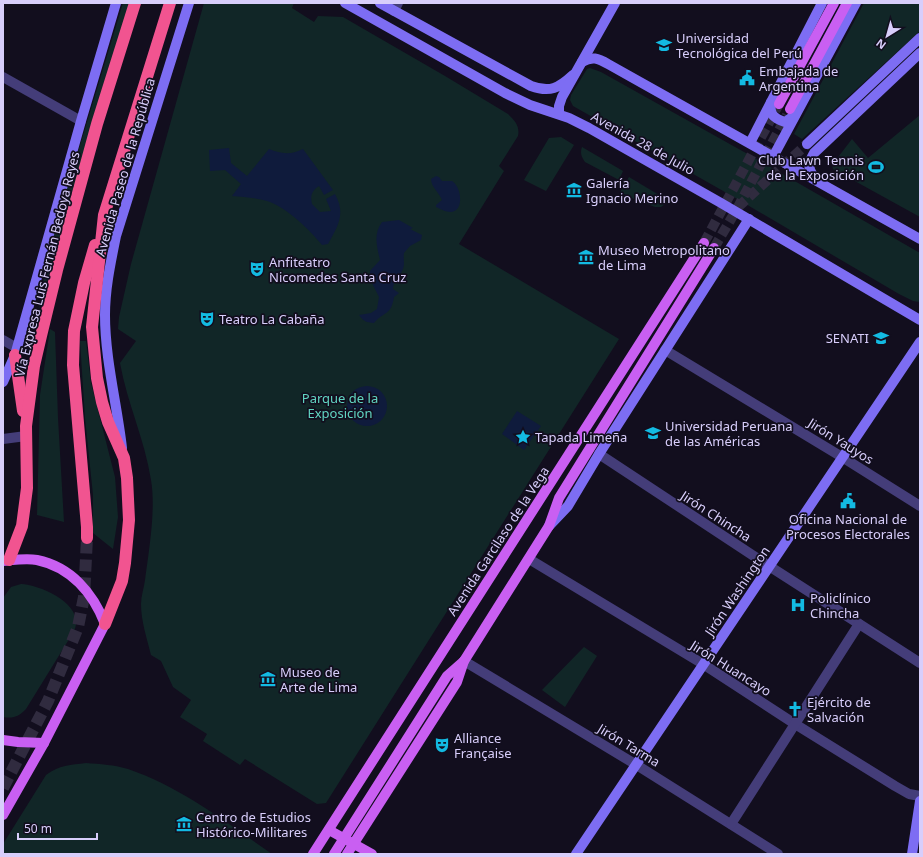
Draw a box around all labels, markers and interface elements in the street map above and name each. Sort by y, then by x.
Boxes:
north arrow [867,16,907,56]
place label: Universidad Tecnológica del Perú [676,29,802,62]
school or university icon: Universidad Tecnológica del Perú [655,36,673,54]
text: N [873,36,889,53]
place label: Embajada de Argentina [759,62,838,95]
public building icon: Embajada de Argentina [738,69,756,87]
street label: Avenida Paseo de la República [91,76,159,258]
street label: Avenida 28 de Julio [588,107,698,179]
street label: Vía Expresa Luis Fernán Bedoya Reyes [10,150,84,378]
place label: Club Lawn Tennis de la Exposición [758,151,864,184]
sports icon: Club Lawn Tennis de la Exposición [867,158,885,176]
place label: Galería Ignacio Merino [586,174,678,207]
museum icon: Galería Ignacio Merino [565,181,583,199]
place label: Museo Metropolitano de Lima [598,241,730,274]
museum icon: Museo Metropolitano de Lima [577,248,595,266]
place label: Anfiteatro Nicomedes Santa Cruz [269,253,406,286]
theatre icon: Anfiteatro Nicomedes Santa Cruz [248,260,266,278]
theatre icon: Teatro La Cabaña [198,310,216,328]
place label: Teatro La Cabaña [219,310,325,328]
place label: SENATI [826,329,869,347]
school or university icon: SENATI [872,329,890,347]
park label: Parque de la Exposición [302,389,378,422]
street label: Jirón Yauyos [803,413,877,468]
place label: Universidad Peruana de las Américas [665,417,793,450]
school or university icon: Universidad Peruana de las Américas [644,424,662,442]
place icon: Tapada Limeña [514,428,532,446]
place label: Tapada Limeña [535,428,627,446]
street label: Avenida Garcilaso de la Vega [443,463,553,619]
street label: Jirón Chincha [676,485,755,545]
public building icon: Oficina Nacional de Procesos Electorales [839,492,857,510]
place label: Oficina Nacional de Procesos Electorales [786,510,910,543]
street label: Jirón Washington [699,543,774,641]
place label: Policlínico Chincha [810,589,871,622]
hospital icon: Policlínico Chincha [789,596,807,614]
street label: Jirón Huancayo [685,635,775,700]
place label: Museo de Arte de Lima [280,663,357,696]
museum icon: Museo de Arte de Lima [259,670,277,688]
place label: Ejército de Salvación [807,693,871,726]
church icon: Ejército de Salvación [786,700,804,718]
street label: Jirón Tarma [593,718,663,771]
place label: Alliance Française [454,729,512,762]
theatre icon: Alliance Française [433,736,451,754]
place label: Centro de Estudios Histórico-Militares [196,808,311,841]
scale bar [18,815,97,841]
museum icon: Centro de Estudios Histórico-Militares [175,815,193,833]
text: 50 m [24,820,52,837]

